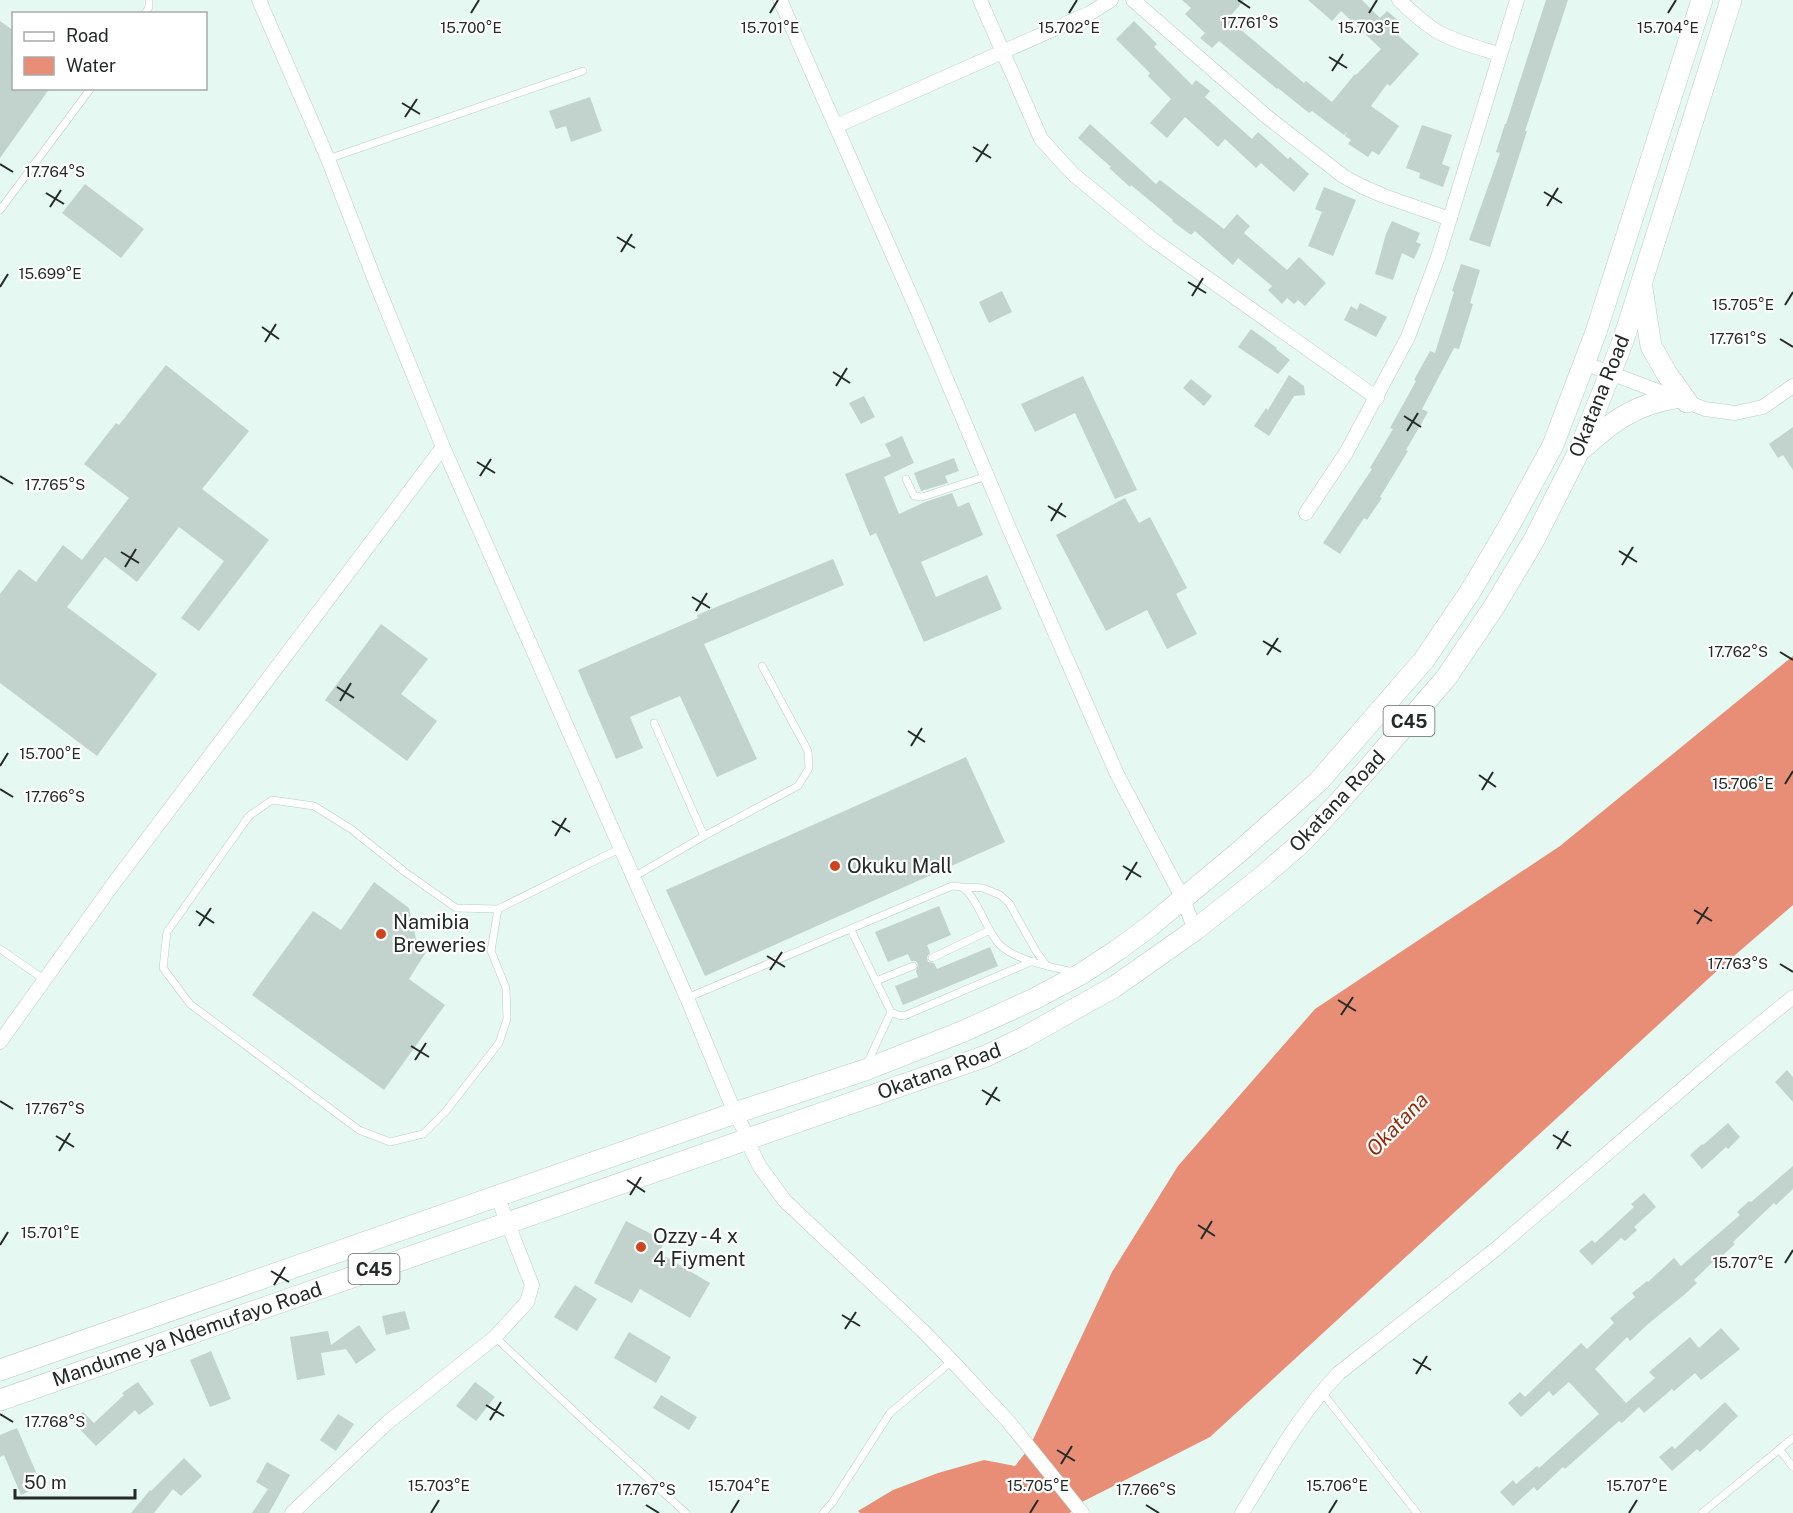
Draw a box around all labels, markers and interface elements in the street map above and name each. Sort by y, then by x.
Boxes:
legend [12,12,207,90]
text: 17.761°S [1221,14,1279,31]
text: 15.700°E [440,19,502,36]
text: 15.701°E [741,19,799,36]
text: 15.702°E [1038,19,1100,36]
text: 15.703°E [1338,19,1400,36]
text: 15.704°E [1637,19,1699,36]
text: Road [66,25,109,46]
text: Water [66,55,116,76]
text: 17.764°S [25,163,85,180]
text: 15.699°E [18,265,82,282]
text: 15.705°E [1712,296,1774,313]
text: 17.761°S [1709,330,1767,347]
street label: Okatana Road [1564,331,1634,461]
text: 17.765°S [25,476,85,493]
text: 17.762°S [1708,643,1768,660]
road number: C45 [1384,706,1434,736]
text: 15.700°E [19,745,81,762]
street label: Okatana Road [1284,745,1390,857]
text: 15.706°E [1712,775,1774,792]
text: 17.766°S [25,788,85,805]
place label: Okuku Mall [847,854,952,878]
marker: Okuku Mall [828,859,842,873]
place label: Namibia Breweries [393,910,486,957]
marker: Namibia Breweries [374,927,388,941]
text: 17.763°S [1708,955,1768,972]
street label: Okatana Road [874,1038,1004,1104]
water label: Okatana [1361,1087,1433,1161]
text: 17.767°S [25,1100,85,1117]
text: 15.701°E [21,1224,79,1241]
place label: Ozzy - 4 x 4 Fiyment [653,1224,745,1271]
marker: Ozzy - 4 x 4 Fiyment [634,1240,648,1254]
road number: C45 [348,1254,400,1284]
text: 15.707°E [1712,1254,1774,1271]
street label: Mandume ya Ndemufayo Road [49,1277,325,1391]
text: 17.768°S [25,1413,85,1430]
scale bar [15,1462,135,1500]
text: 50 m [24,1472,67,1493]
text: 15.703°E [408,1477,470,1494]
text: 15.704°E [708,1477,770,1494]
text: 15.705°E [1007,1477,1069,1494]
text: 15.706°E [1306,1477,1368,1494]
text: 15.707°E [1606,1477,1668,1494]
text: 17.767°S [616,1481,676,1498]
text: 17.766°S [1116,1481,1176,1498]

